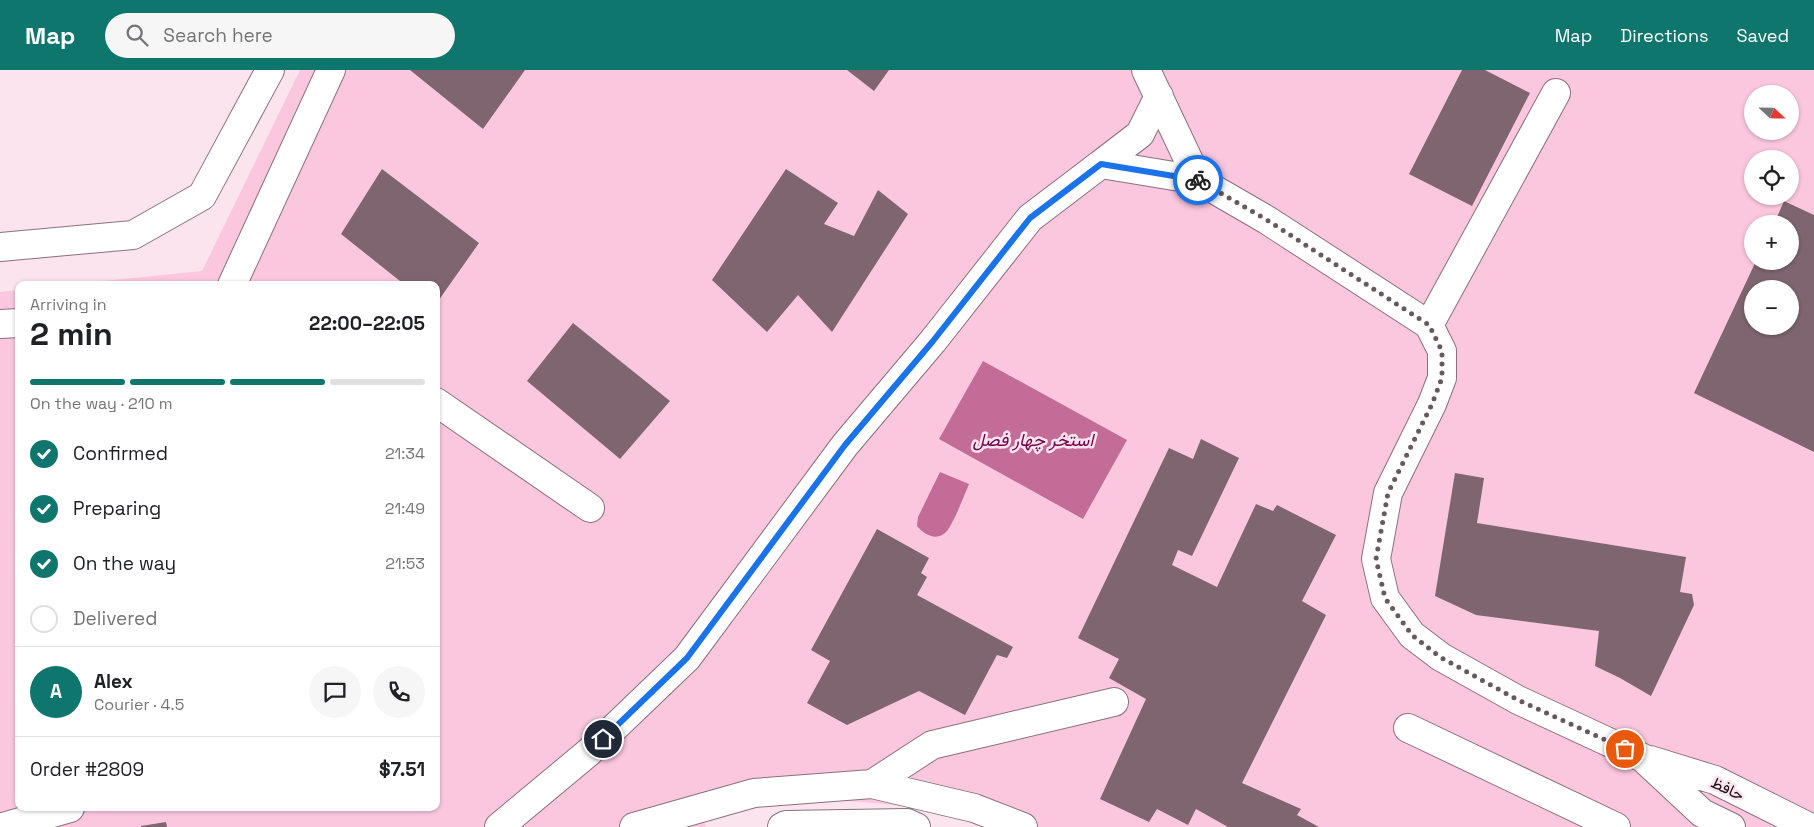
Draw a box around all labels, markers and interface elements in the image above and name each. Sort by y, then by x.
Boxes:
search box [105,13,455,58]
text: Map [25,20,75,51]
icon: search [123,21,151,49]
text: Search here [163,23,273,48]
text: Map [1555,24,1592,47]
text: Directions [1620,24,1709,47]
text: Saved [1737,24,1789,47]
north arrow [1744,85,1799,140]
map controls [1744,85,1799,335]
button: locate [1744,150,1799,205]
courier [1173,155,1223,205]
icon: bike [1184,166,1212,194]
button: + [1744,215,1799,270]
button: − [1744,280,1799,335]
text: Arriving in [30,294,107,315]
text: 22:00–22:05 [309,311,425,336]
text: 2 min [30,314,113,354]
text: On the way · 210 m [30,393,173,414]
water label: استخر چهار فصل [973,428,1095,452]
icon: check [30,440,58,468]
text: Confirmed [73,441,168,466]
text: 21:34 [385,443,425,464]
icon: check [30,495,58,523]
text: Preparing [73,496,161,521]
text: 21:49 [385,498,425,519]
icon: check [30,550,58,578]
text: On the way [73,551,176,576]
text: 21:53 [385,553,425,574]
text: Delivered [73,606,158,631]
button: chat [309,666,361,718]
button: phone [373,666,425,718]
text: Alex [94,669,133,694]
text: A [50,679,62,704]
text: Courier · 4.5 [94,694,184,715]
pin [582,718,624,760]
icon: home [589,725,617,753]
pin [1604,728,1646,770]
icon: bag [1611,735,1639,763]
text: Order #2809 [30,757,144,782]
text: $7.51 [379,757,425,782]
street label: حافظ [1708,772,1748,805]

